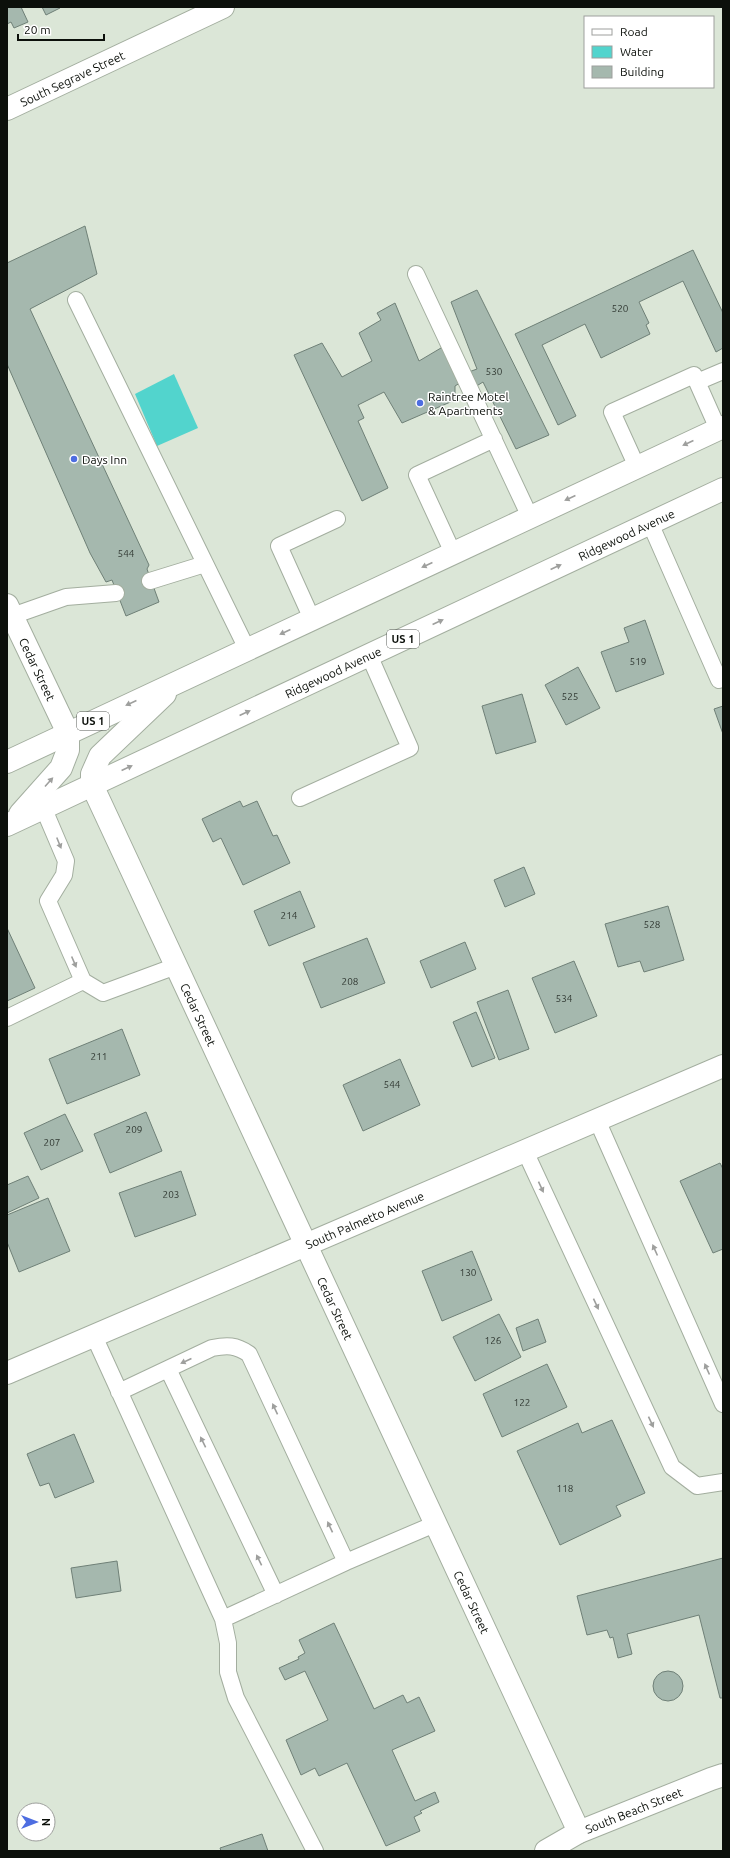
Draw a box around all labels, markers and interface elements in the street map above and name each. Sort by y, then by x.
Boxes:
scale bar [18,16,104,42]
legend [584,16,714,88]
text: 20 m [24,23,51,36]
text: Road [620,25,648,38]
text: Water [620,45,653,58]
street label: South Segrave Street [18,48,127,108]
text: Building [620,65,664,78]
house number: 520 [612,303,629,314]
house number: 530 [486,366,503,377]
place label: Raintree Motel & Apartments [428,390,509,417]
marker: Raintree Motel & Apartments [415,398,425,408]
one-way arrow [682,440,693,446]
place label: Days Inn [82,453,127,466]
marker: Days Inn [69,454,79,464]
one-way arrow [564,495,576,501]
street label: Ridgewood Avenue [576,506,676,563]
house number: 544 [118,548,135,559]
one-way arrow [421,562,432,568]
one-way arrow [551,564,562,570]
one-way arrow [433,619,444,625]
one-way arrow [279,629,290,635]
road number: US 1 [387,630,419,648]
street label: Cedar Street [17,636,58,703]
street label: Ridgewood Avenue [283,644,383,700]
house number: 519 [630,656,646,667]
house number: 525 [562,691,578,702]
one-way arrow [125,700,137,706]
one-way arrow [239,710,250,716]
road number: US 1 [77,712,109,730]
one-way arrow [121,765,133,771]
one-way arrow [45,776,54,787]
one-way arrow [56,838,62,850]
house number: 214 [281,910,298,921]
house number: 528 [644,919,661,930]
one-way arrow [71,956,78,968]
house number: 208 [342,976,359,987]
street label: Cedar Street [178,981,219,1048]
house number: 534 [556,993,573,1004]
house number: 211 [91,1051,107,1062]
house number: 544 [384,1079,401,1090]
house number: 209 [126,1124,142,1135]
house number: 207 [44,1137,60,1148]
one-way arrow [538,1181,544,1192]
house number: 203 [163,1189,179,1200]
street label: South Palmetto Avenue [303,1189,426,1251]
one-way arrow [651,1243,657,1255]
house number: 130 [460,1267,477,1278]
street label: Cedar Street [315,1275,356,1342]
one-way arrow [593,1299,599,1310]
house number: 126 [485,1335,502,1346]
one-way arrow [180,1358,191,1364]
one-way arrow [704,1363,710,1374]
house number: 122 [514,1397,530,1408]
one-way arrow [272,1403,278,1415]
one-way arrow [648,1417,654,1428]
one-way arrow [200,1437,206,1448]
house number: 118 [557,1483,574,1494]
one-way arrow [327,1521,333,1532]
one-way arrow [256,1554,262,1565]
street label: Cedar Street [452,1568,492,1636]
street label: South Beach Street [583,1785,684,1835]
north arrow [16,1802,56,1842]
text: N [40,1818,52,1826]

